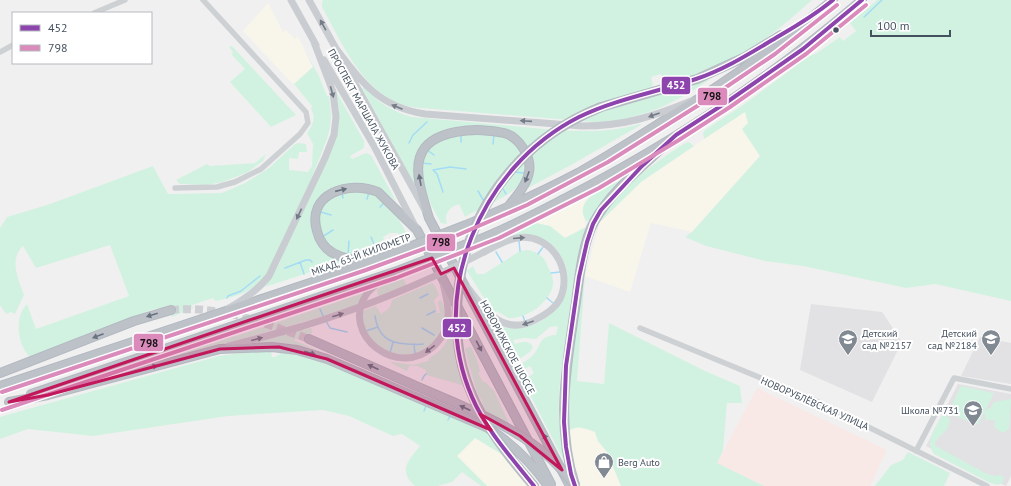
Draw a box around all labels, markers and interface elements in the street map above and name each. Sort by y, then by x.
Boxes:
legend [12,12,152,64]
scale bar [871,12,950,38]
text: 100 m [877,18,910,33]
one-way arrow [319,19,326,31]
text: 452 [48,20,68,35]
unlabelled marker [831,25,841,35]
text: 798 [48,40,68,55]
street label: ПРОСПЕКТ МАРШАЛА ЖУКОВА [325,46,402,172]
line badge: 452 [661,76,691,95]
text: 452 [667,78,685,92]
one-way arrow [329,86,335,98]
line badge: 798 [697,87,728,106]
text: 798 [703,89,721,103]
one-way arrow [392,104,403,110]
one-way arrow [648,112,660,118]
one-way arrow [520,118,532,125]
one-way arrow [523,171,529,183]
one-way arrow [416,173,422,186]
one-way arrow [335,187,347,193]
one-way arrow [296,208,302,220]
street label: МКАД, 63-Й КИЛОМЕТР [310,230,413,279]
line badge: 798 [426,233,456,252]
text: 798 [432,235,450,249]
one-way arrow [513,235,525,242]
street label: НОВОРИЖСКОЕ ШОССЕ [477,298,538,397]
one-way arrow [146,312,158,318]
one-way arrow [332,312,344,318]
line badge: 452 [442,318,472,338]
one-way arrow [522,320,534,326]
text: 452 [448,321,466,335]
place label: Детский сад №2157 [862,327,912,352]
place label: Детский сад №2184 [927,327,978,352]
school or university icon: Детский сад №2157 [837,328,859,356]
school or university icon: Детский сад №2184 [980,328,1002,356]
one-way arrow [92,333,104,339]
line badge: 798 [133,333,164,352]
text: 798 [140,336,158,350]
one-way arrow [251,336,263,342]
one-way arrow [476,340,482,352]
one-way arrow [424,344,435,353]
one-way arrow [304,350,316,356]
one-way arrow [146,364,158,370]
one-way arrow [367,364,379,370]
street label: НОВОРУБЛЁВСКАЯ УЛИЦА [759,374,871,433]
school or university icon: Школа №731 [962,399,984,427]
place label: Школа №731 [901,404,959,417]
one-way arrow [459,405,471,411]
one-way arrow [542,433,549,445]
shop icon: Berg Auto [593,451,615,479]
place label: Berg Auto [618,456,660,469]

